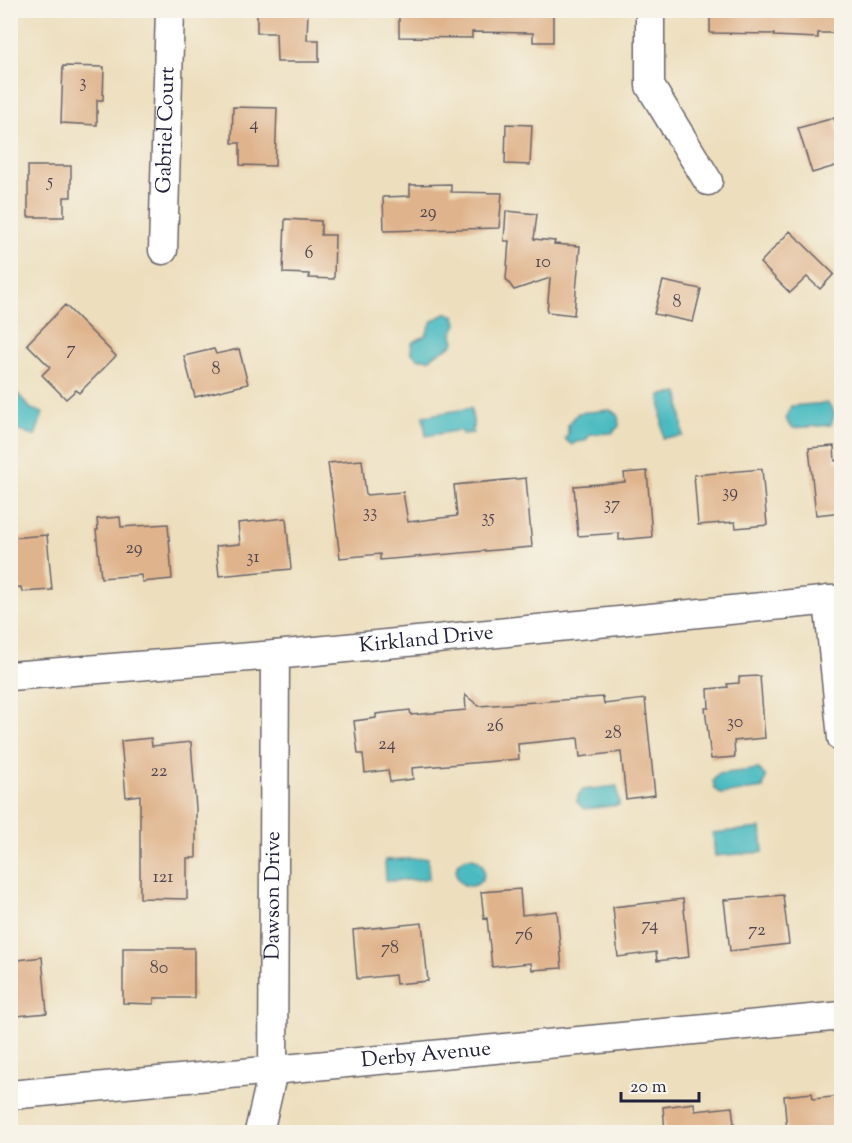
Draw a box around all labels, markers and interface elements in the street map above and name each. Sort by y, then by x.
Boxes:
street label: Gabriel Court [150,66,183,194]
house number: 3 [79,70,87,96]
house number: 4 [249,112,259,138]
house number: 5 [46,169,53,195]
house number: 29 [419,200,437,226]
house number: 6 [305,241,314,267]
house number: 10 [535,250,551,276]
house number: 8 [673,290,682,316]
house number: 7 [66,337,76,363]
house number: 8 [212,357,221,383]
house number: 39 [722,480,738,506]
house number: 37 [604,492,620,518]
house number: 33 [363,500,377,526]
house number: 35 [481,505,495,531]
house number: 29 [125,536,143,562]
house number: 31 [246,545,260,571]
street label: Kirkland Drive [358,618,495,662]
house number: 30 [727,710,743,736]
house number: 26 [486,714,504,740]
house number: 28 [604,721,622,747]
house number: 24 [378,732,396,758]
house number: 22 [151,759,168,785]
street label: Dawson Drive [259,831,289,960]
house number: 121 [153,865,173,891]
house number: 74 [642,913,658,939]
house number: 72 [748,918,766,944]
house number: 76 [515,923,533,949]
house number: 78 [381,936,399,962]
house number: 80 [150,956,168,982]
street label: Derby Avenue [360,1034,492,1077]
scale bar [621,1065,699,1103]
text: 20 m [630,1075,667,1101]

